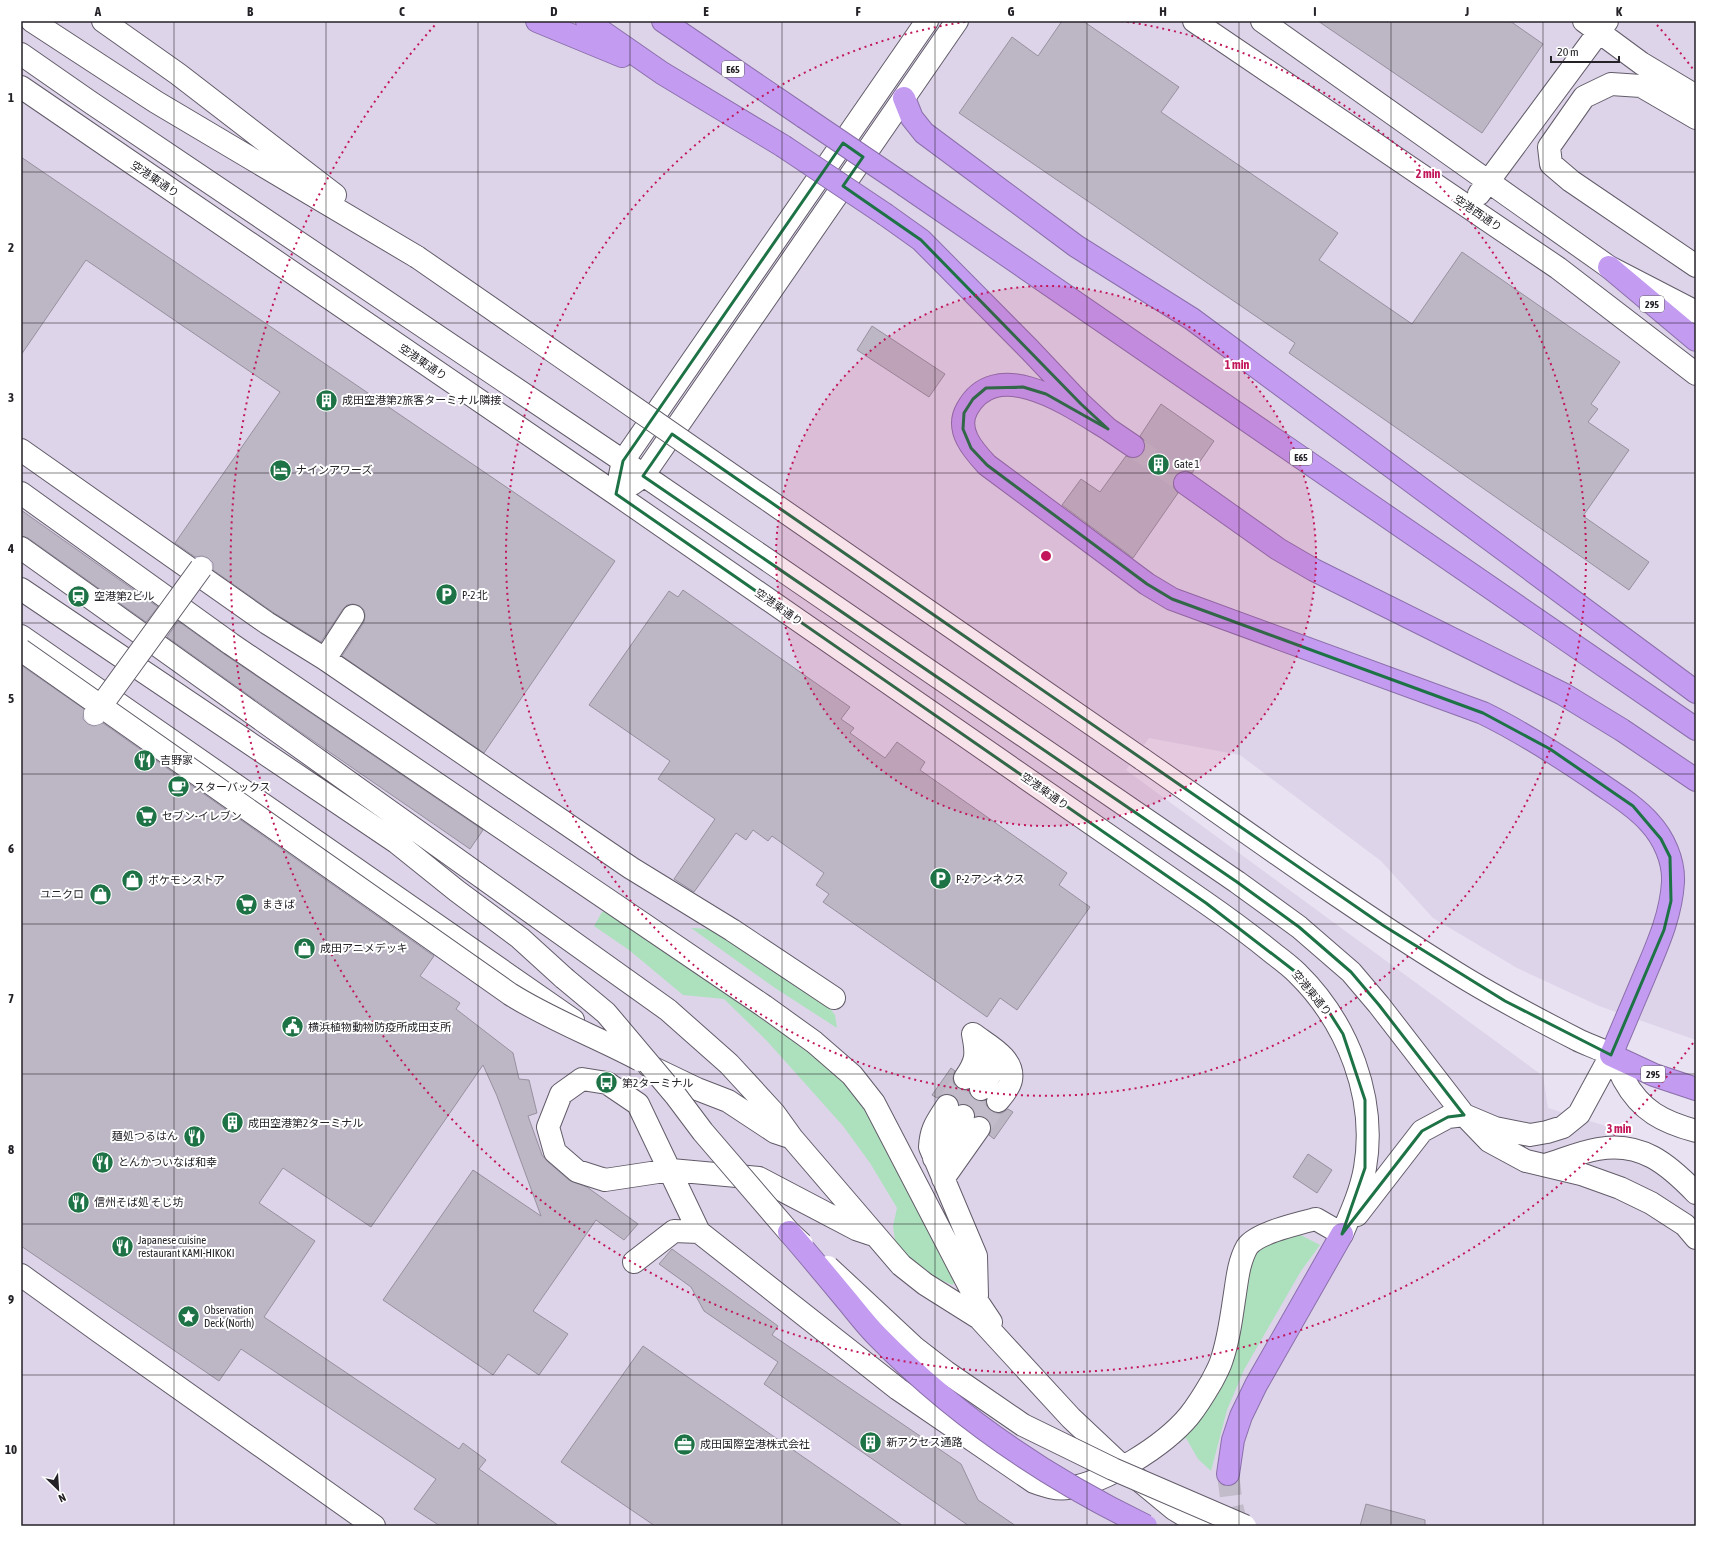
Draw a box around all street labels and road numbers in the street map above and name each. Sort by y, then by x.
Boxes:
road number: E65 [722,61,744,77]
street label: 空港東通り [129,159,181,199]
street label: 空港西通り [1452,193,1504,233]
road number: 295 [1640,296,1664,312]
street label: 空港東通り [397,342,449,382]
road number: E65 [1290,449,1312,465]
street label: 空港東通り [753,586,805,628]
street label: 空港東通り [1019,770,1071,812]
street label: 空港東通り [1290,968,1334,1018]
road number: 295 [1641,1066,1665,1082]

